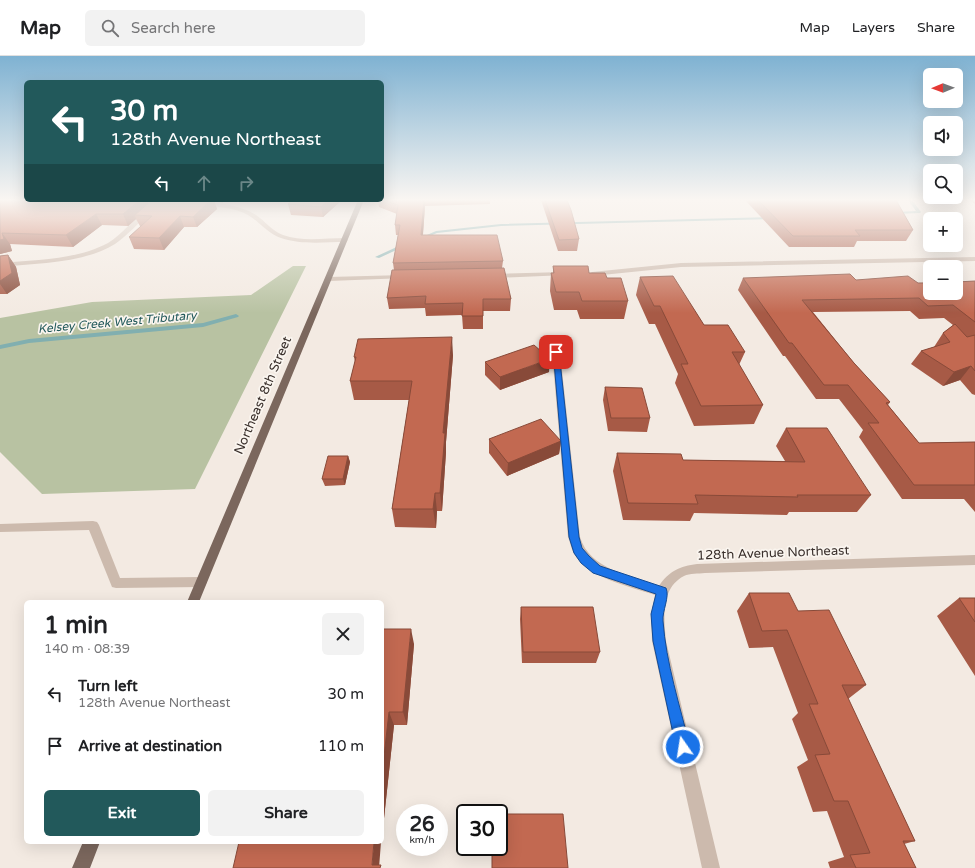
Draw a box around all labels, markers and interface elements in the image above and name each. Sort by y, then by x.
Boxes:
search box [85,10,365,46]
text: Map [20,17,61,39]
icon: search [99,17,121,39]
text: Search here [131,19,215,37]
text: Map [800,19,830,36]
text: Layers [852,19,895,36]
text: Share [917,19,955,36]
north arrow [923,68,963,108]
map controls [923,68,963,300]
text: 30 m [110,94,178,128]
icon: left [44,96,96,148]
button: sound [923,116,963,156]
text: 128th Avenue Northeast [110,128,321,150]
button: search [923,164,963,204]
icon: left [151,172,173,194]
icon: ahead [193,172,215,194]
icon: right [235,172,257,194]
button: + [923,212,963,252]
button: − [923,260,963,300]
water label: Kelsey Creek West Tributary [37,308,198,336]
street label: Northeast 8th Street [231,334,295,457]
pin [539,335,573,369]
icon: arrive [545,341,567,363]
street label: 128th Avenue Northeast [697,542,850,564]
text: 1 min [44,611,108,640]
button: close [322,613,364,655]
text: 140 m · 08:39 [44,641,130,657]
text: Turn left [78,677,138,695]
icon: left [44,683,66,705]
text: 30 m [327,685,364,703]
text: 128th Avenue Northeast [78,695,231,711]
position arrow [662,726,704,768]
icon: arrive [44,735,66,757]
text: Arrive at destination [78,737,222,755]
text: 110 m [318,737,364,755]
button: Exit [44,790,200,836]
button: Share [208,790,364,836]
speed limit sign: 30 [456,804,508,856]
text: 26 [409,813,435,837]
text: km/h [409,834,435,846]

